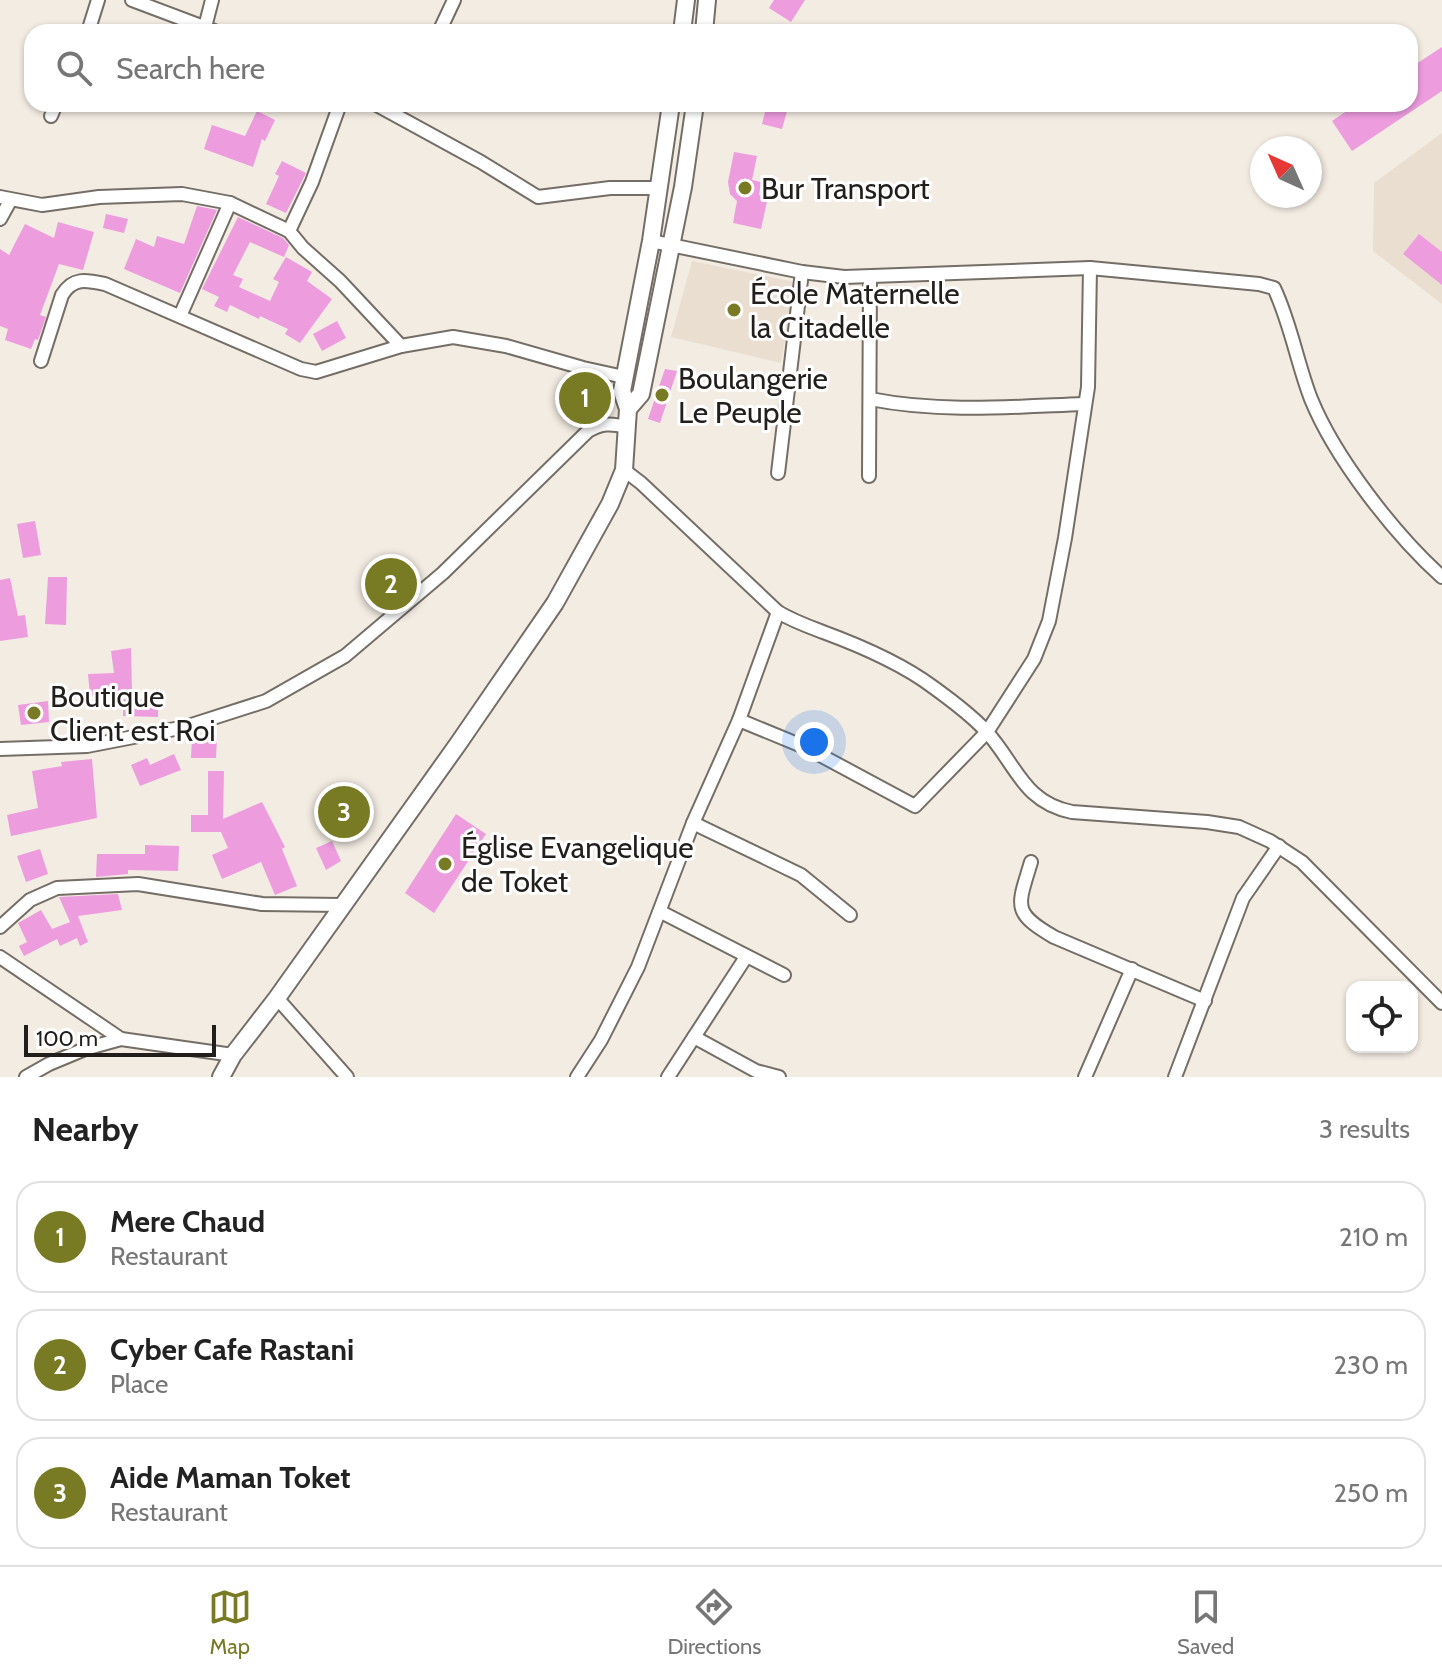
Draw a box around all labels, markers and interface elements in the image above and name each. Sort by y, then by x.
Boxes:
search box [24,24,1418,112]
icon: search [52,46,96,90]
text: Search here [116,50,265,87]
north arrow [1250,136,1322,208]
place label: Bur Transport [761,170,930,207]
marker: Bur Transport [736,179,754,197]
place label: École Maternelle la Citadelle [750,275,960,346]
marker: École Maternelle la Citadelle [725,301,743,319]
place label: Boulangerie Le Peuple [678,360,828,431]
pin: 1 [559,368,611,428]
marker: Boulangerie Le Peuple [653,386,671,404]
pin: 2 [365,554,417,614]
place label: Boutique Client est Roi [50,678,216,749]
marker: Boutique Client est Roi [25,704,43,722]
your location [794,722,834,762]
pin: 3 [318,782,370,842]
place label: Église Evangelique de Toket [461,829,694,900]
marker: Église Evangelique de Toket [436,855,454,873]
map controls [1346,981,1418,1053]
button: locate [1346,981,1418,1053]
scale bar [24,1021,216,1057]
text: 100 m [36,1025,98,1052]
text: Nearby [32,1108,139,1150]
text: 3 results [1319,1113,1410,1145]
text: Mere Chaud [110,1203,265,1240]
text: 1 [55,1221,65,1253]
text: 210 m [1339,1221,1408,1253]
text: Restaurant [110,1240,228,1272]
text: Cyber Cafe Rastani [110,1331,354,1368]
text: 2 [53,1349,67,1381]
text: 230 m [1334,1349,1408,1381]
text: Place [110,1368,168,1400]
text: Aide Maman Toket [110,1459,351,1496]
text: 3 [53,1477,67,1509]
text: 250 m [1334,1477,1408,1509]
text: Restaurant [110,1496,228,1528]
tab: Map [208,1585,252,1660]
tab: Directions [667,1585,761,1660]
tab: Saved [1177,1585,1234,1660]

